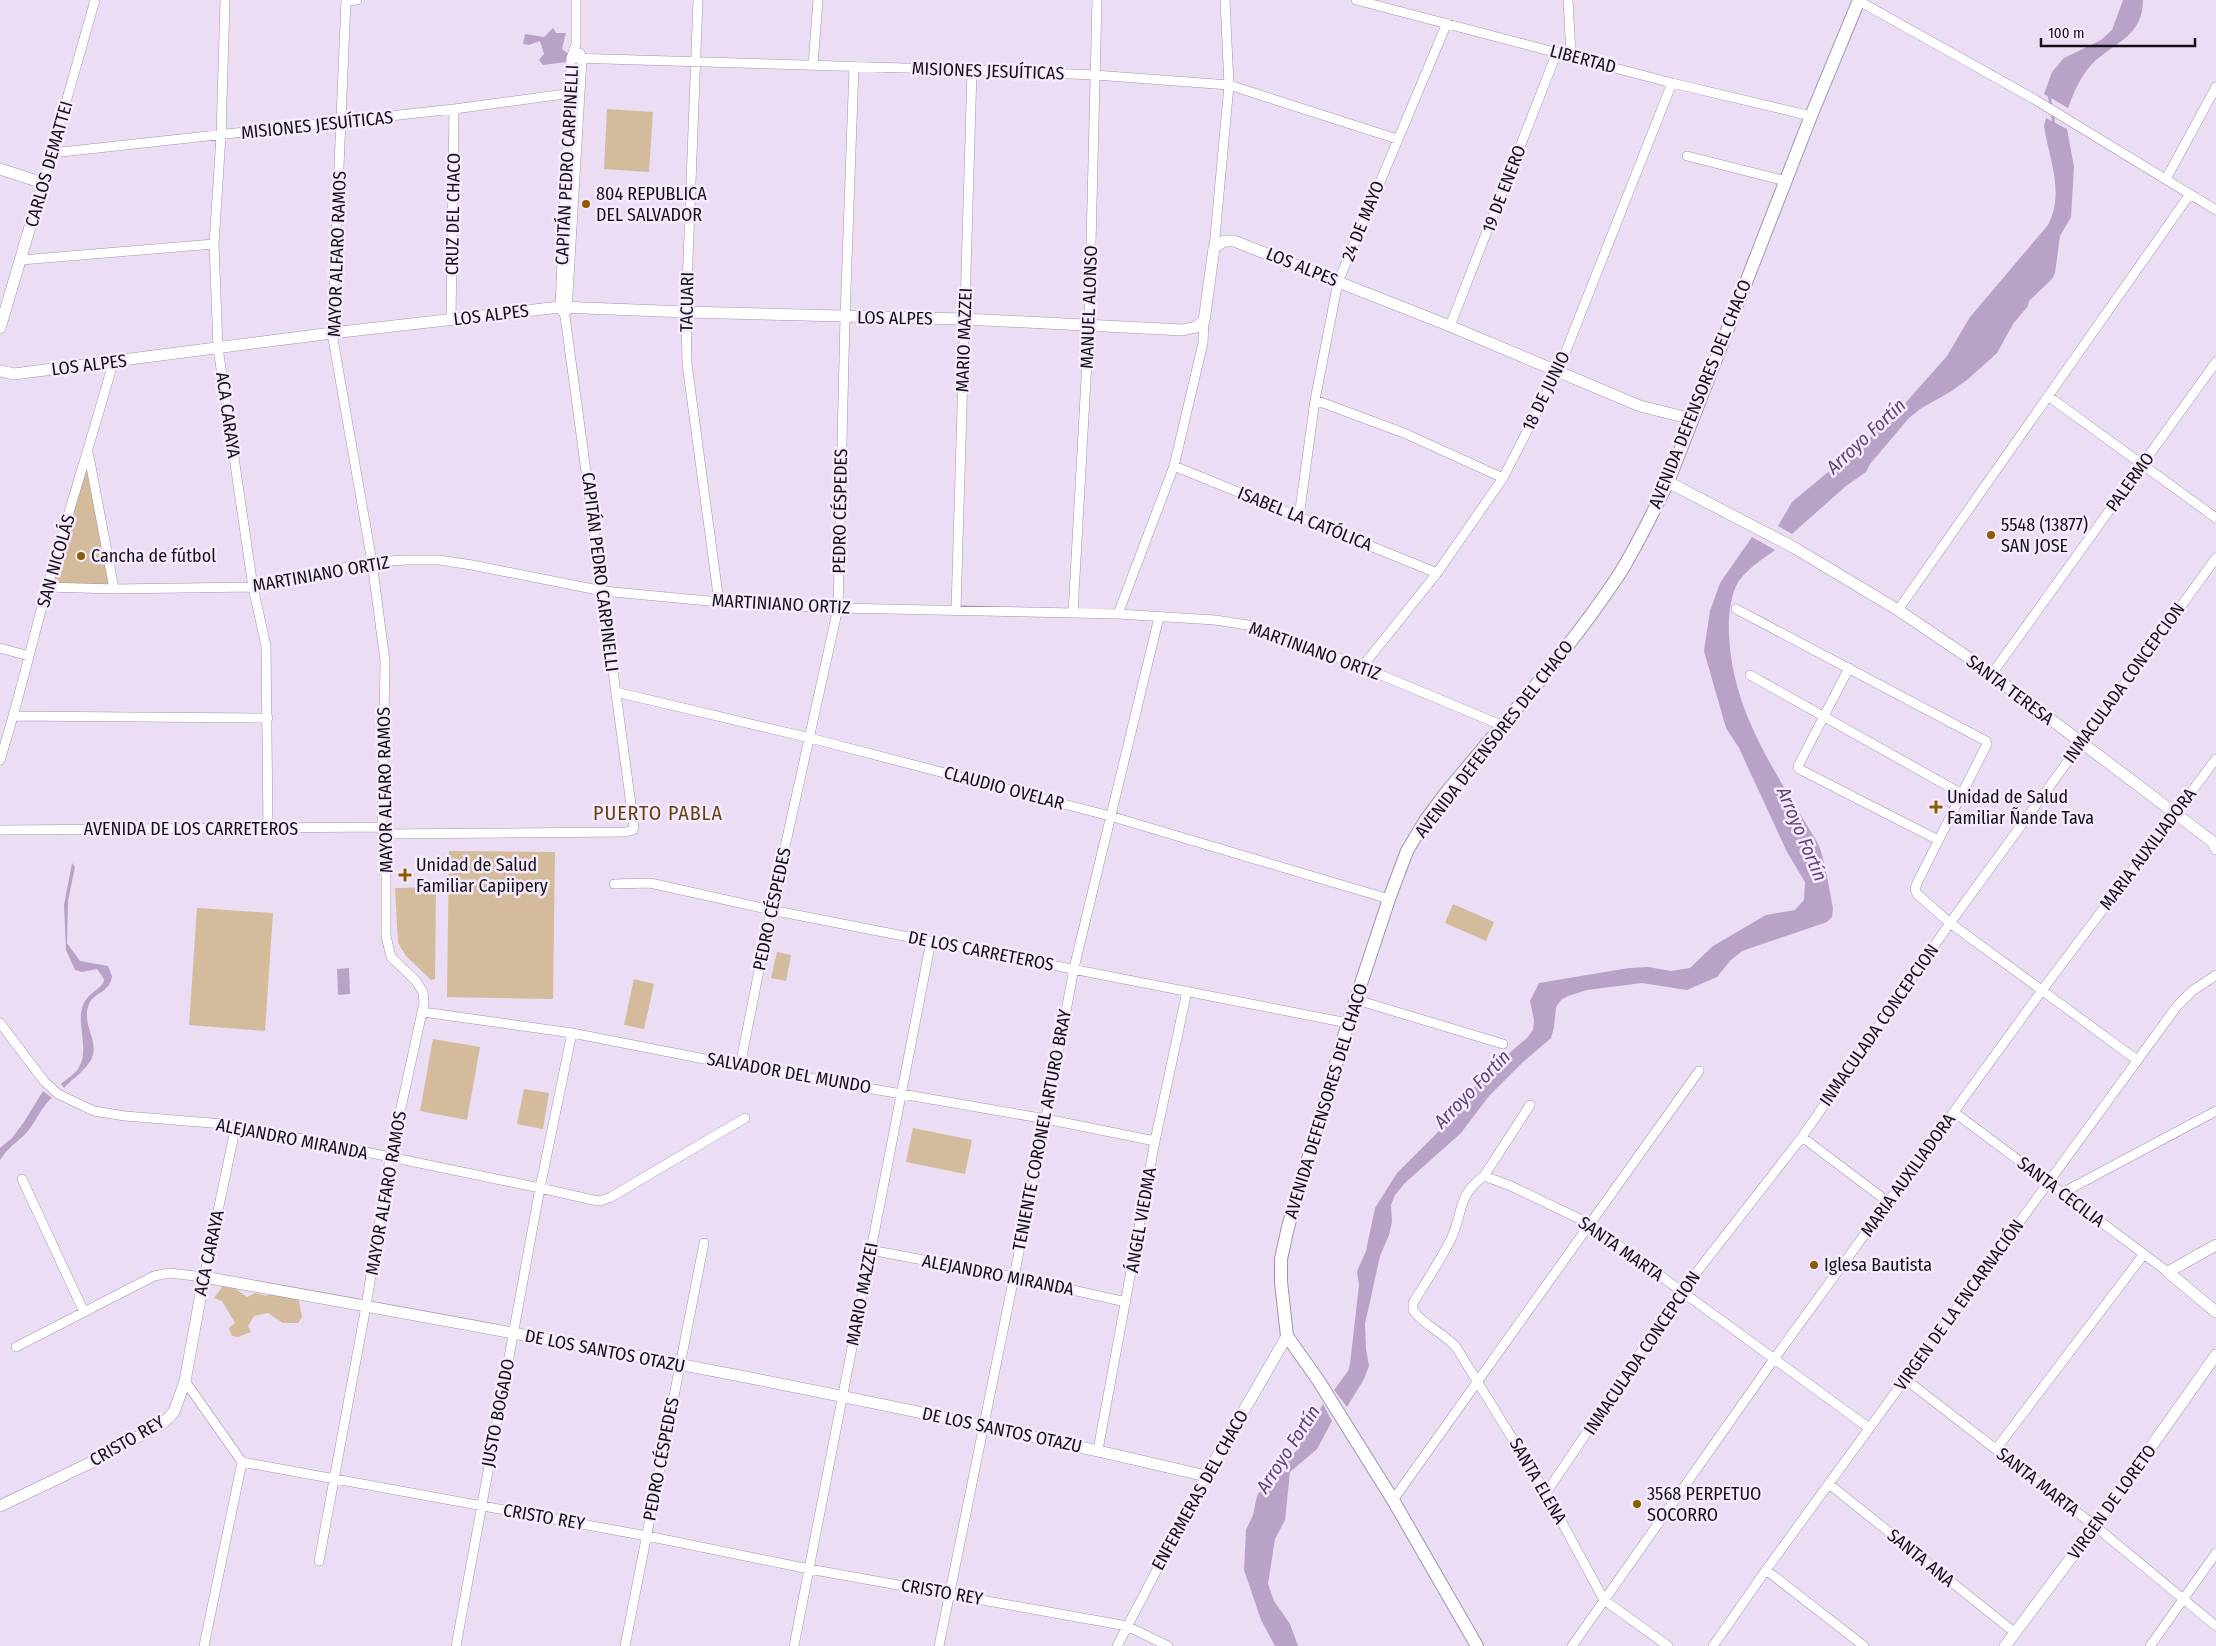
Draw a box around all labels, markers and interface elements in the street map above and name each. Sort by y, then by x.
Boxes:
scale bar [2041,15,2195,47]
text: 100 m [2048,24,2085,42]
street label: LIBERTAD [1547,40,1619,78]
street label: MISIONES JESUÍTICAS [911,56,1065,85]
street label: CAPITÁN PEDRO CARPINELLI [550,64,583,266]
street label: CARLOS DEMATTEI [20,98,78,230]
street label: MISIONES JESUÍTICAS [240,105,394,144]
street label: 19 DE ENERO [1477,142,1531,236]
street label: CRUZ DEL CHACO [441,153,465,275]
street label: MAYOR ALFARO RAMOS [323,170,351,338]
street label: 24 DE MAYO [1337,178,1389,264]
place label: 804 REPUBLICA DEL SALVADOR [596,183,707,226]
marker: 804 REPUBLICA DEL SALVADOR [580,198,592,210]
street label: LOS ALPES [1263,243,1341,291]
street label: MANUEL ALONSO [1076,245,1102,369]
street label: TACUARI [675,272,699,332]
street label: AVENIDA DEFENSORES DEL CHACO [1644,276,1756,512]
street label: MARIO MAZZEI [951,287,977,393]
street label: LOS ALPES [452,299,530,331]
street label: LOS ALPES [857,306,933,330]
street label: 18 DE JUNIO [1517,348,1575,434]
street label: LOS ALPES [50,349,128,381]
street label: ACA CARAYA [211,371,245,460]
water label: Arroyo Fortín [1821,393,1910,479]
street label: PEDRO CÉSPEDES [827,448,852,574]
street label: PALERMO [2101,448,2159,516]
street label: CAPITÁN PEDRO CARPINELLI [577,471,624,673]
street label: ISABEL LA CATÓLICA [1234,482,1376,556]
street label: SAN NICOLÁS [31,512,80,610]
place label: 5548 (13877) SAN JOSE [2001,514,2088,557]
marker: 5548 (13877) SAN JOSE [1985,529,1997,541]
place label: Cancha de fútbol [91,545,216,567]
marker: Cancha de fútbol [75,550,87,562]
street label: MARTINIANO ORTIZ [251,551,391,597]
street label: MARTINIANO ORTIZ [711,589,851,619]
street label: INMACULADA CONCEPCION [2058,599,2190,767]
street label: MARTINIANO ORTIZ [1246,617,1384,685]
street label: AVENIDA DEFENSORES DEL CHACO [1410,636,1578,842]
street label: SANTA TERESA [1962,650,2058,730]
street label: MAYOR ALFARO RAMOS [373,707,397,873]
street label: CLAUDIO OVELAR [941,761,1067,815]
water label: Arroyo Fortín [1771,783,1832,885]
street label: MARIA AUXILIADORA [2095,783,2201,914]
place label: Unidad de Salud Familiar Ñande Tava [1947,786,2094,829]
marker: Unidad de Salud Familiar Ñande Tava [1929,800,1943,814]
district label: PUERTO PABLA [593,801,723,825]
street label: AVENIDA DE LOS CARRETEROS [84,818,298,840]
street label: PEDRO CÉSPEDES [747,845,796,973]
place label: Unidad de Salud Familiar Capiipery [416,854,548,897]
marker: Unidad de Salud Familiar Capiipery [398,868,412,882]
street label: DE LOS CARRETEROS [906,926,1056,976]
street label: INMACULADA CONCEPCION [1815,940,1943,1110]
street label: AVENIDA DEFENSORES DEL CHACO [1280,981,1372,1221]
street label: TENIENTE CORONEL ARTURO BRAY [1008,1007,1076,1253]
water label: Arroyo Fortín [1428,1045,1515,1134]
street label: SALVADOR DEL MUNDO [705,1048,873,1098]
street label: MAYOR ALFARO RAMOS [361,1109,411,1277]
street label: MARIA AUXILIADORA [1856,1109,1960,1241]
street label: ALEJANDRO MIRANDA [214,1113,370,1165]
street label: SANTA CECILIA [2013,1152,2109,1232]
street label: ÁNGEL VIEDMA [1120,1165,1161,1274]
street label: ACA CARAYA [189,1208,229,1298]
street label: SANTA MARTA [1574,1212,1668,1287]
street label: VIRGEN DE LA ENCARNACIÓN [1889,1215,2029,1395]
street label: MARIO MAZZEI [841,1241,883,1347]
street label: ALEJANDRO MIRANDA [920,1249,1076,1301]
place label: Iglesa Bautista [1824,1254,1932,1276]
marker: Iglesa Bautista [1808,1259,1820,1271]
street label: INMACULADA CONCEPCION [1579,1267,1705,1439]
street label: DE LOS SANTOS OTAZU [523,1325,687,1377]
street label: JUSTO BOGADO [477,1357,519,1469]
street label: PEDRO CÉSPEDES [637,1395,684,1523]
water label: Arroyo Fortín [1251,1401,1325,1498]
street label: DE LOS SANTOS OTAZU [920,1402,1084,1458]
street label: ENFERMERAS DEL CHACO [1147,1406,1253,1574]
street label: CRISTO REY [86,1411,168,1471]
street label: SANTA ELENA [1505,1434,1572,1528]
street label: VIRGEN DE LORETO [2063,1440,2161,1564]
street label: SANTA MARTA [1992,1443,2084,1521]
place label: 3568 PERPETUO SOCORRO [1647,1483,1761,1526]
marker: 3568 PERPETUO SOCORRO [1631,1498,1643,1510]
street label: CRISTO REY [501,1499,587,1535]
street label: SANTA ANA [1883,1524,1960,1592]
street label: CRISTO REY [899,1574,985,1610]

